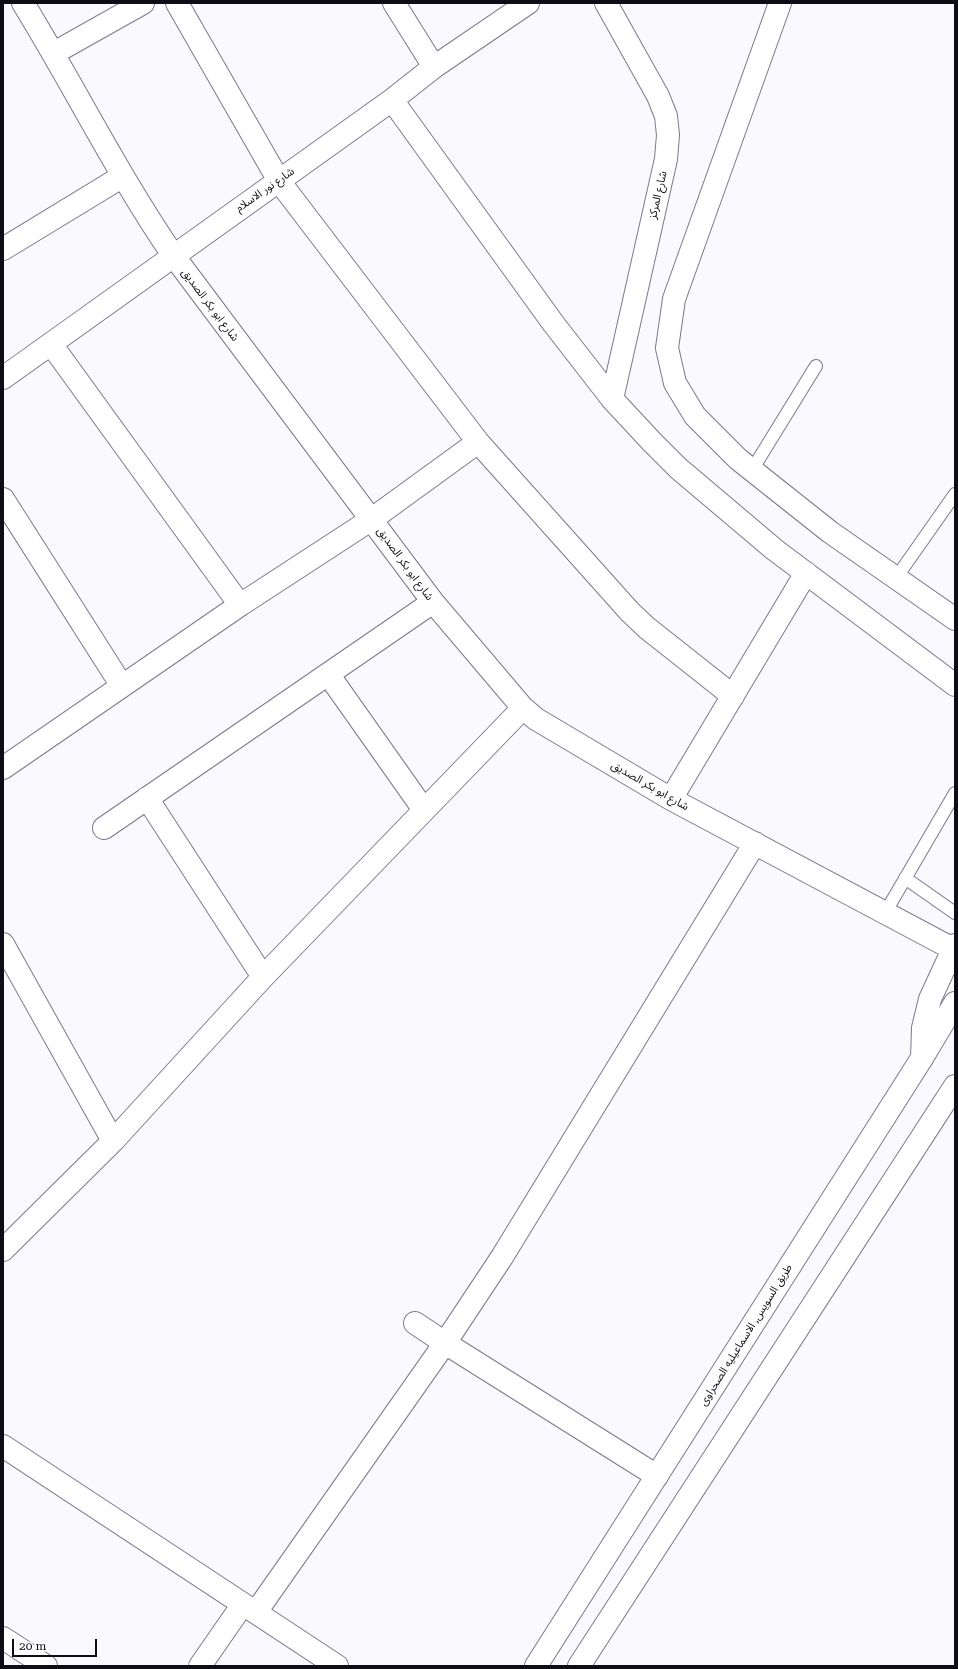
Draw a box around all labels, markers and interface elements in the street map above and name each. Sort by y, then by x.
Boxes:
street label: شارع نور الاسلام [233,165,297,215]
street label: شارع المركز [646,170,670,220]
street label: شارع ابو بكر الصديق [178,266,242,344]
street label: شارع ابو بكر الصديق [374,525,436,603]
street label: شارع ابو بكر الصديق [609,758,691,814]
street label: طريق السويس, الاسماعيليه الصحراوى [697,1262,795,1408]
scale bar [14,1631,99,1657]
text: 20 m [19,1639,46,1653]

